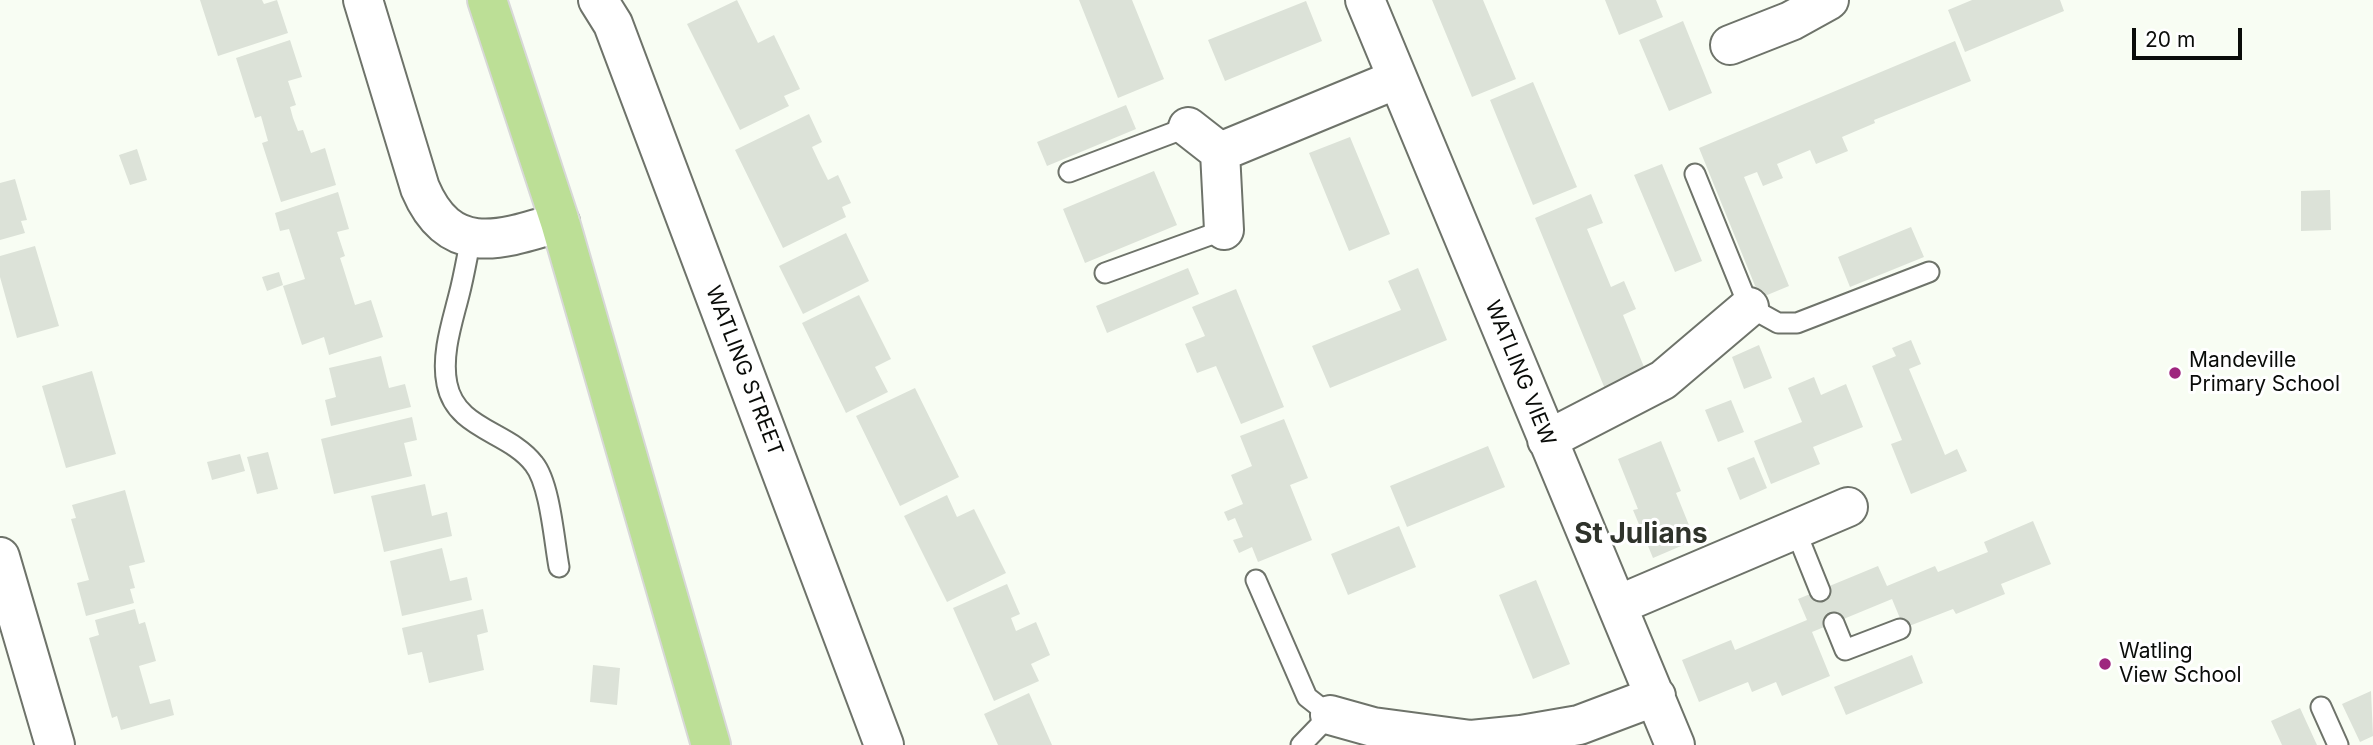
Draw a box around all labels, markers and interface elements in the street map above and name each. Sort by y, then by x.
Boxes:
scale bar [2135,14,2245,58]
text: 20 m [2145,27,2195,52]
street label: WATLING STREET [700,282,788,460]
street label: WATLING VIEW [1479,297,1561,449]
place label: Mandeville Primary School [2189,348,2340,398]
marker: Mandeville Primary School [2167,365,2183,381]
district label: St Julians [1574,518,1708,552]
place label: Watling View School [2119,639,2242,689]
marker: Watling View School [2097,656,2113,672]

